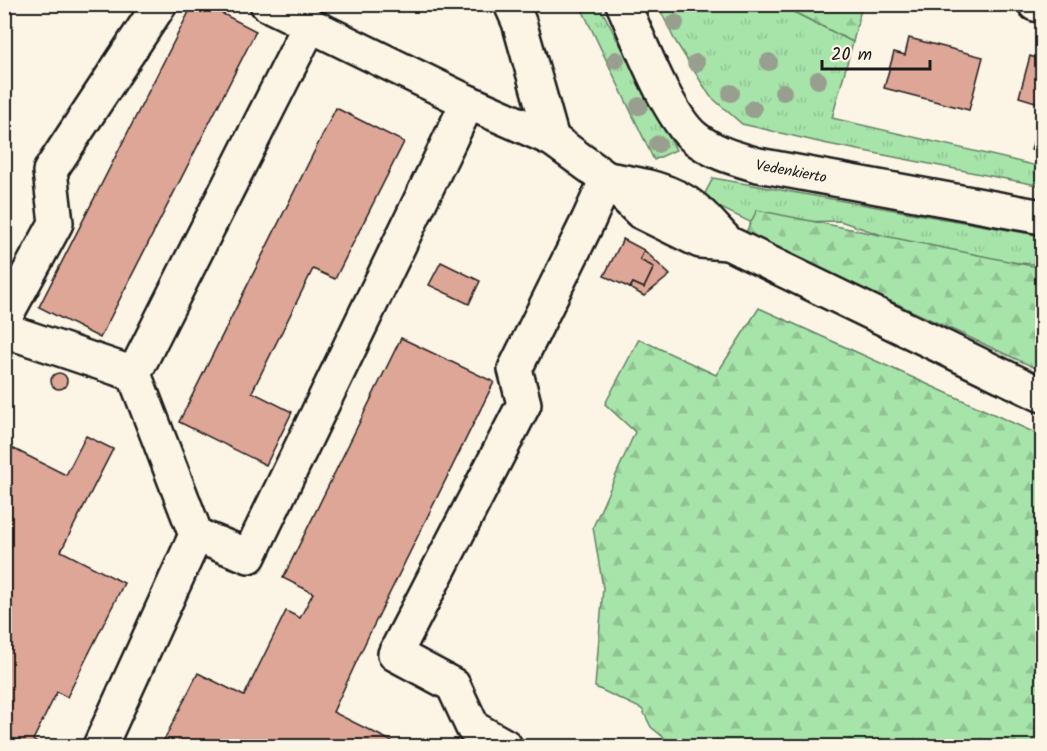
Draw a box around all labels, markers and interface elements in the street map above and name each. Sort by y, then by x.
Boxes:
scale bar [822,33,930,71]
text: 20 m [831,41,872,70]
street label: Vedenkierto [754,154,829,190]

